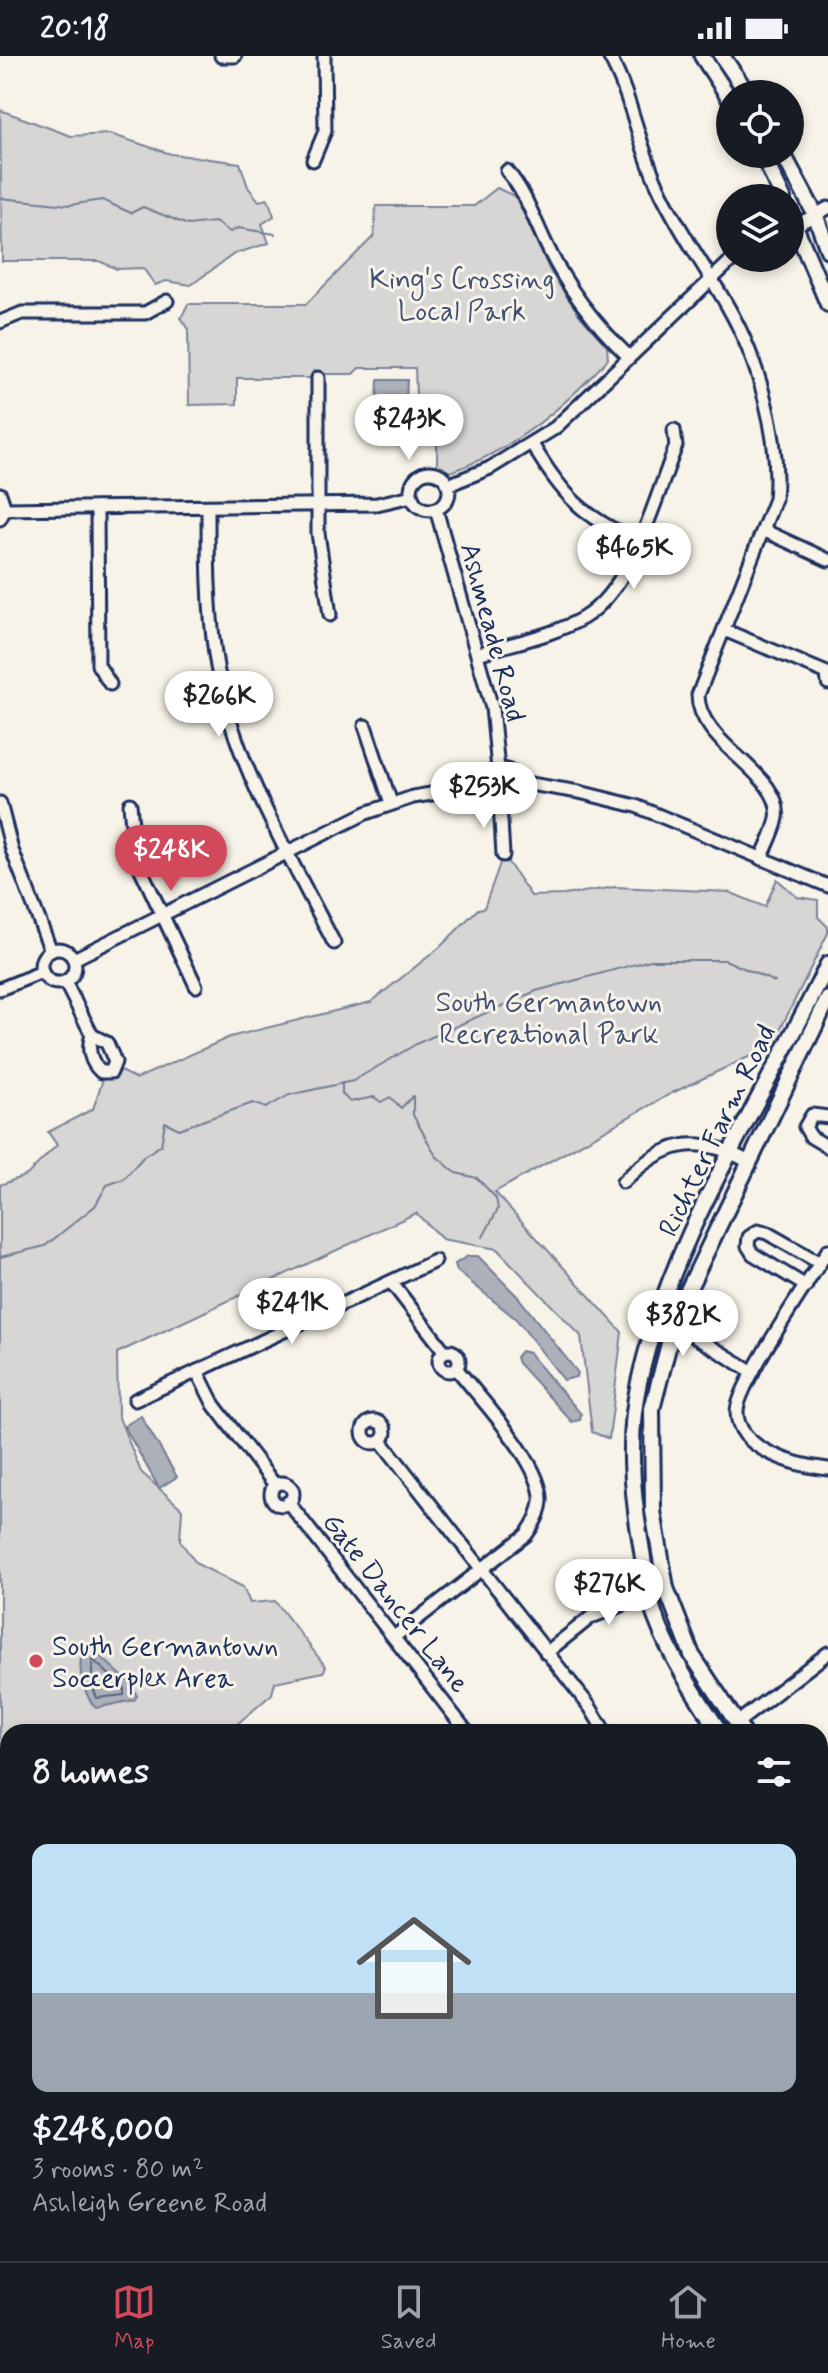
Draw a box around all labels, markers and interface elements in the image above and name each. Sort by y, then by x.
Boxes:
text: 20:18 [40,9,110,48]
map controls [716,80,804,272]
button: locate [716,80,804,168]
button: layers [716,184,804,272]
park label: King's Crossing Local Park [369,262,555,331]
pin: $243K [353,394,465,462]
text: $243K [373,403,445,437]
pin: $465K [578,523,690,591]
text: $465K [595,532,673,566]
street label: Ashmeade Road [450,539,533,726]
pin: $266K [163,671,275,739]
text: $266K [182,680,256,714]
pin: $253K [428,762,540,830]
text: $253K [449,771,519,805]
pin: $248K [115,825,227,893]
text: $248K [133,834,209,868]
park label: South Germantown Recreational Park [436,985,662,1054]
street label: Richter Farm Road [651,1019,786,1243]
pin: $241K [236,1278,348,1346]
text: $241K [256,1287,328,1321]
pin: $382K [627,1290,739,1358]
text: $382K [645,1299,721,1333]
street label: Gate Dancer Lane [313,1506,477,1701]
pin: $276K [553,1559,665,1627]
text: $276K [573,1568,645,1602]
place label: South Germantown Soccerplex Area [52,1629,278,1698]
marker: South Germantown Soccerplex Area [27,1652,45,1670]
text: 8 homes [32,1750,149,1795]
icon: filters [752,1750,796,1794]
icon: home [342,1896,486,2040]
text: $248,000 [32,2108,174,2153]
text: 3 rooms · 80 m² [32,2153,204,2187]
text: Ashleigh Greene Road [32,2187,267,2221]
tab: Map [112,2280,156,2356]
tab: Saved [381,2280,436,2356]
tab: Home [661,2280,716,2356]

